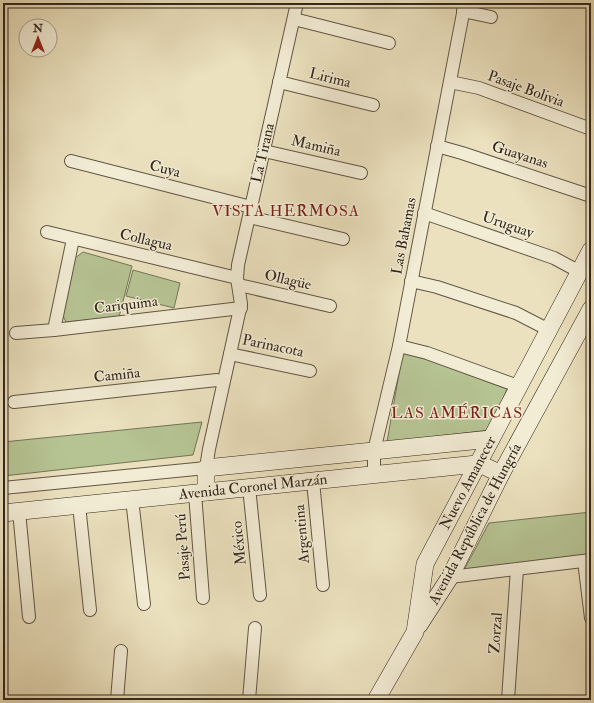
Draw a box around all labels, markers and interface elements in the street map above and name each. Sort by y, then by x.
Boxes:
north arrow [18,18,58,58]
text: N [32,22,44,35]
street label: Lirima [307,64,354,93]
street label: Pasaje Bolivia [485,66,568,112]
street label: La Tirana [247,120,279,185]
street label: Mamiña [289,131,343,161]
street label: Guayanas [489,137,551,173]
street label: Cuya [147,156,183,182]
street label: Las Bahamas [387,196,421,276]
district label: VISTA HERMOSA [212,201,360,221]
street label: Uruguay [480,207,537,243]
street label: Collagua [118,225,175,255]
street label: Ollagüe [263,265,313,295]
street label: Cariquima [93,292,160,318]
street label: Parinacota [241,330,306,362]
street label: Camiña [93,363,142,387]
district label: LAS AMÉRICAS [391,402,523,423]
street label: Nuevo Amanecer [435,433,501,533]
street label: Avenida República de Hungría [424,439,527,609]
street label: Avenida Coronel Marzán [177,470,329,504]
street label: Argentina [290,503,314,565]
street label: Pasaje Perú [171,513,195,581]
street label: México [227,520,251,566]
street label: Zorzal [485,612,507,654]

